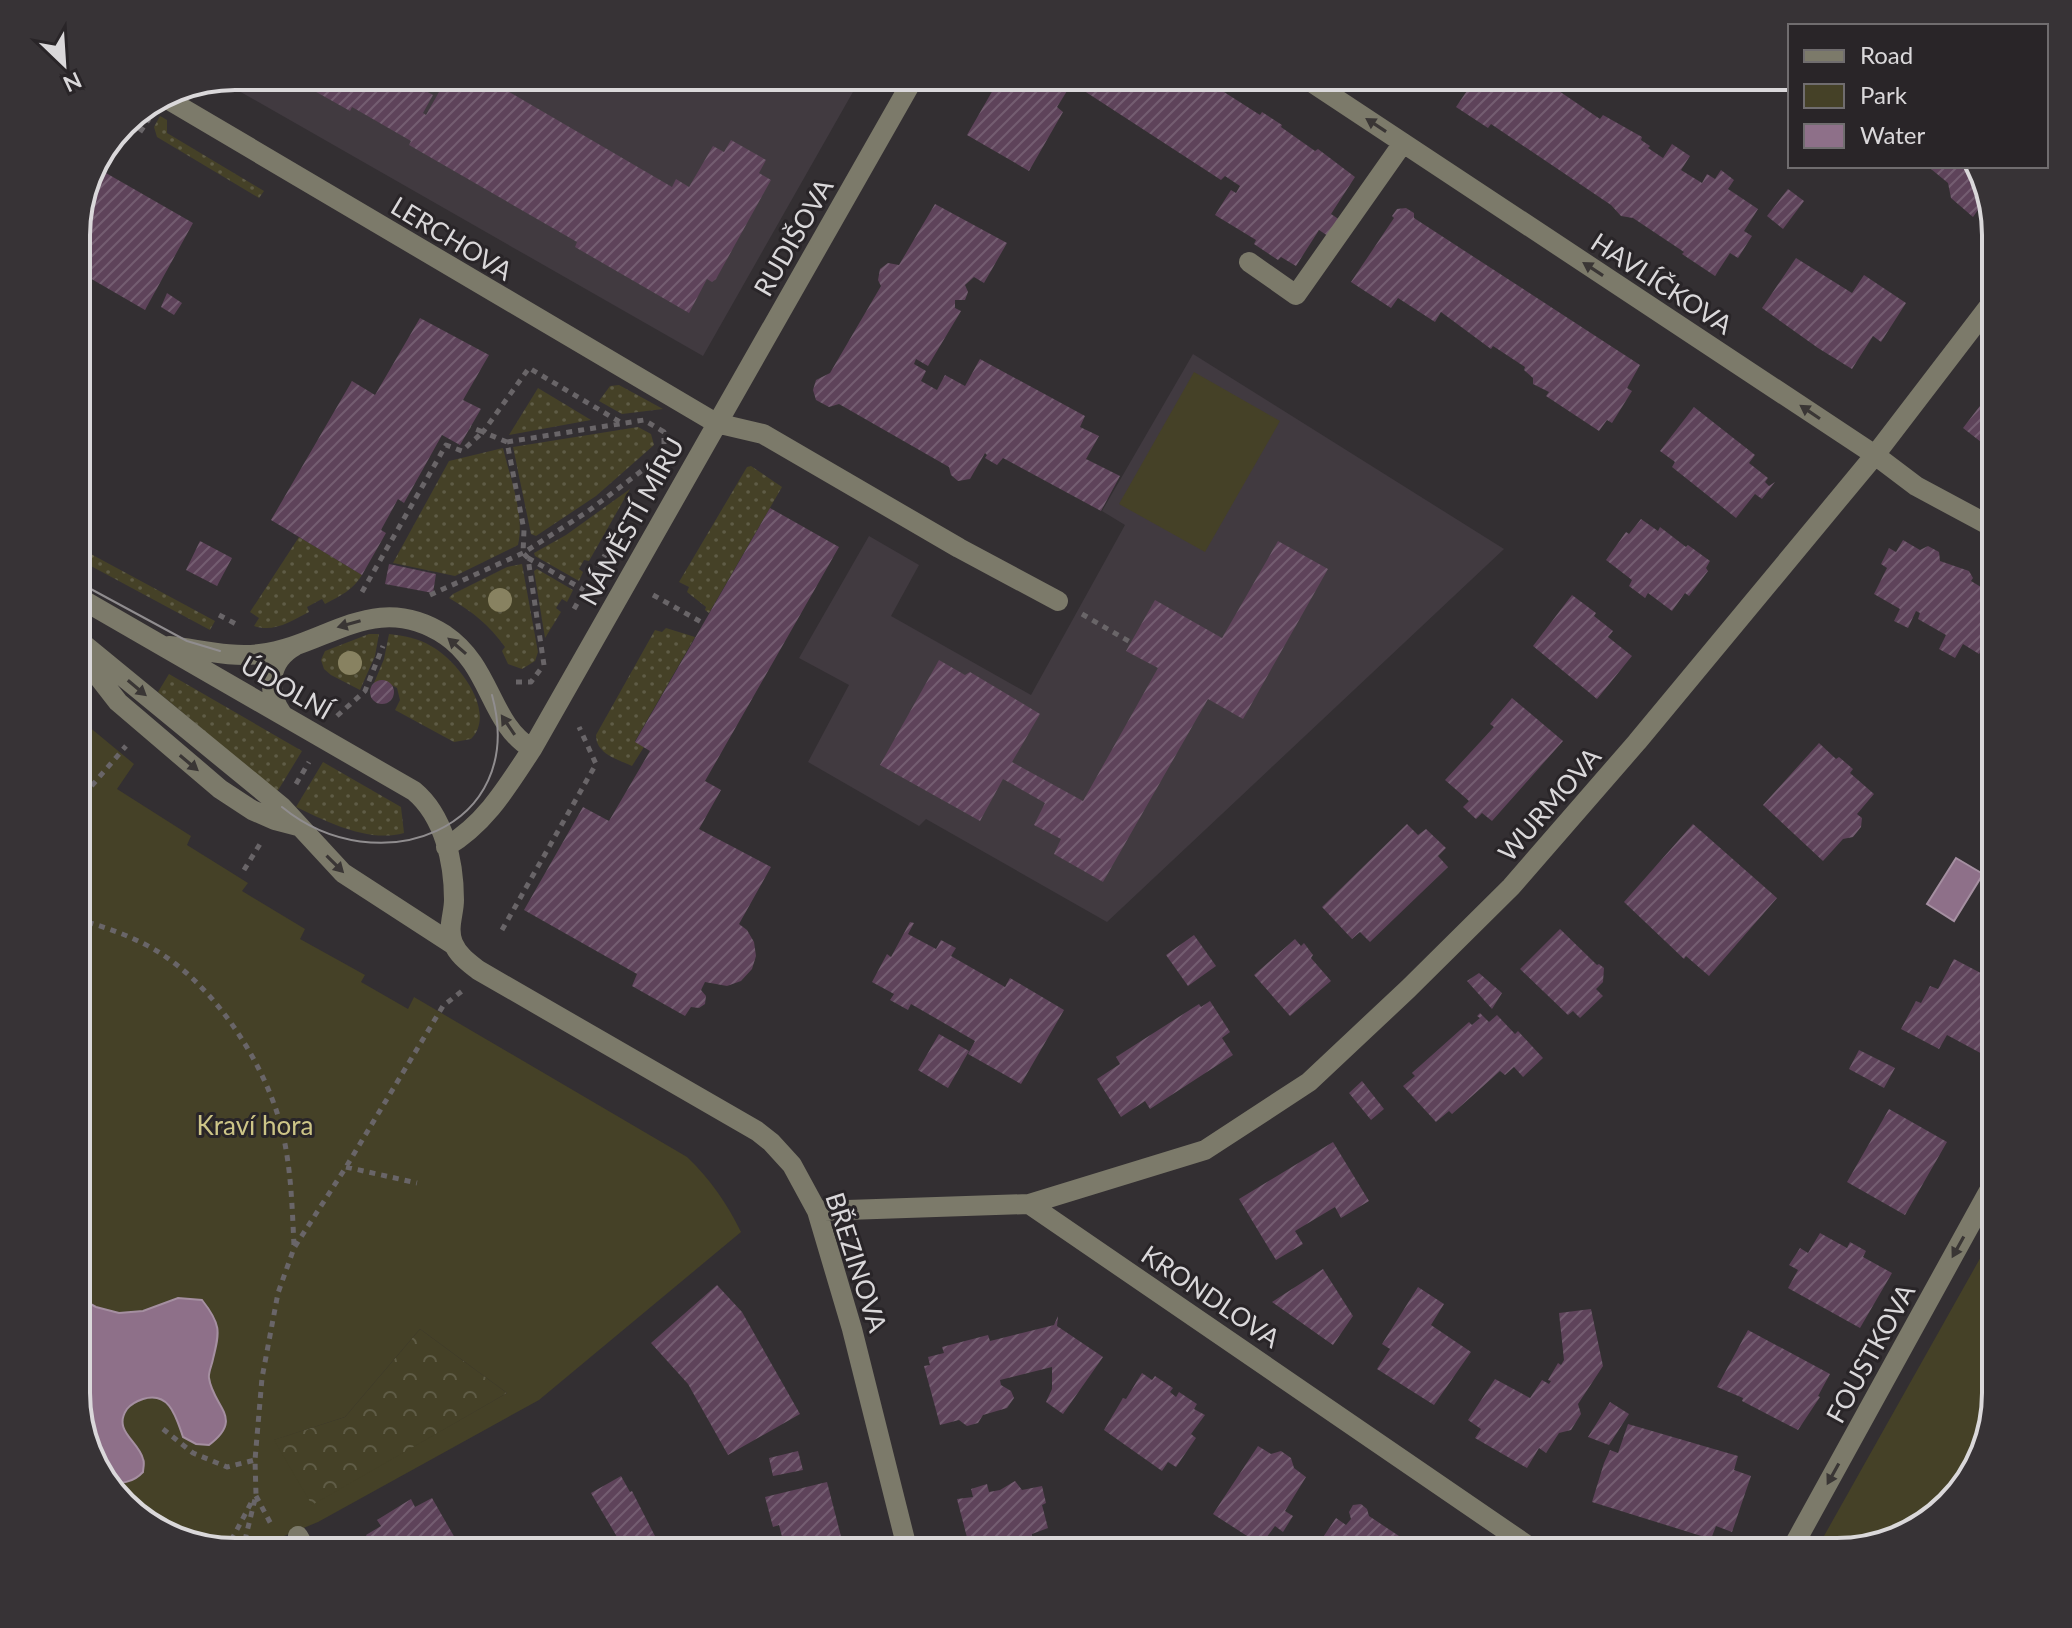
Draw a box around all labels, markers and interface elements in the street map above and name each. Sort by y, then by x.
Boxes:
north arrow [24,24,104,104]
legend [1788,24,2048,168]
text: Road [1860,40,1913,69]
text: N [59,67,86,98]
text: Park [1860,80,1908,109]
one-way arrow [1366,118,1387,133]
text: Water [1860,120,1925,149]
street label: RUDIŠOVA [747,172,840,302]
street label: LERCHOVA [386,189,519,287]
street label: HAVLÍČKOVA [1585,226,1739,341]
one-way arrow [1583,261,1604,276]
one-way arrow [1800,405,1821,420]
street label: NÁMĚSTÍ MÍRU [572,432,690,610]
one-way arrow [337,618,361,631]
one-way arrow [448,638,468,655]
street label: ÚDOLNÍ [236,648,340,727]
one-way arrow [126,679,146,696]
one-way arrow [501,715,516,736]
street label: WURMOVA [1491,740,1607,868]
one-way arrow [179,754,199,771]
one-way arrow [325,854,344,873]
park label: Kraví hora [197,1109,313,1141]
street label: BŘEZINOVA [819,1188,895,1336]
one-way arrow [1952,1235,1965,1258]
street label: KRONDLOVA [1136,1238,1287,1354]
street label: FOUSTKOVA [1819,1277,1922,1428]
one-way arrow [1826,1463,1840,1486]

